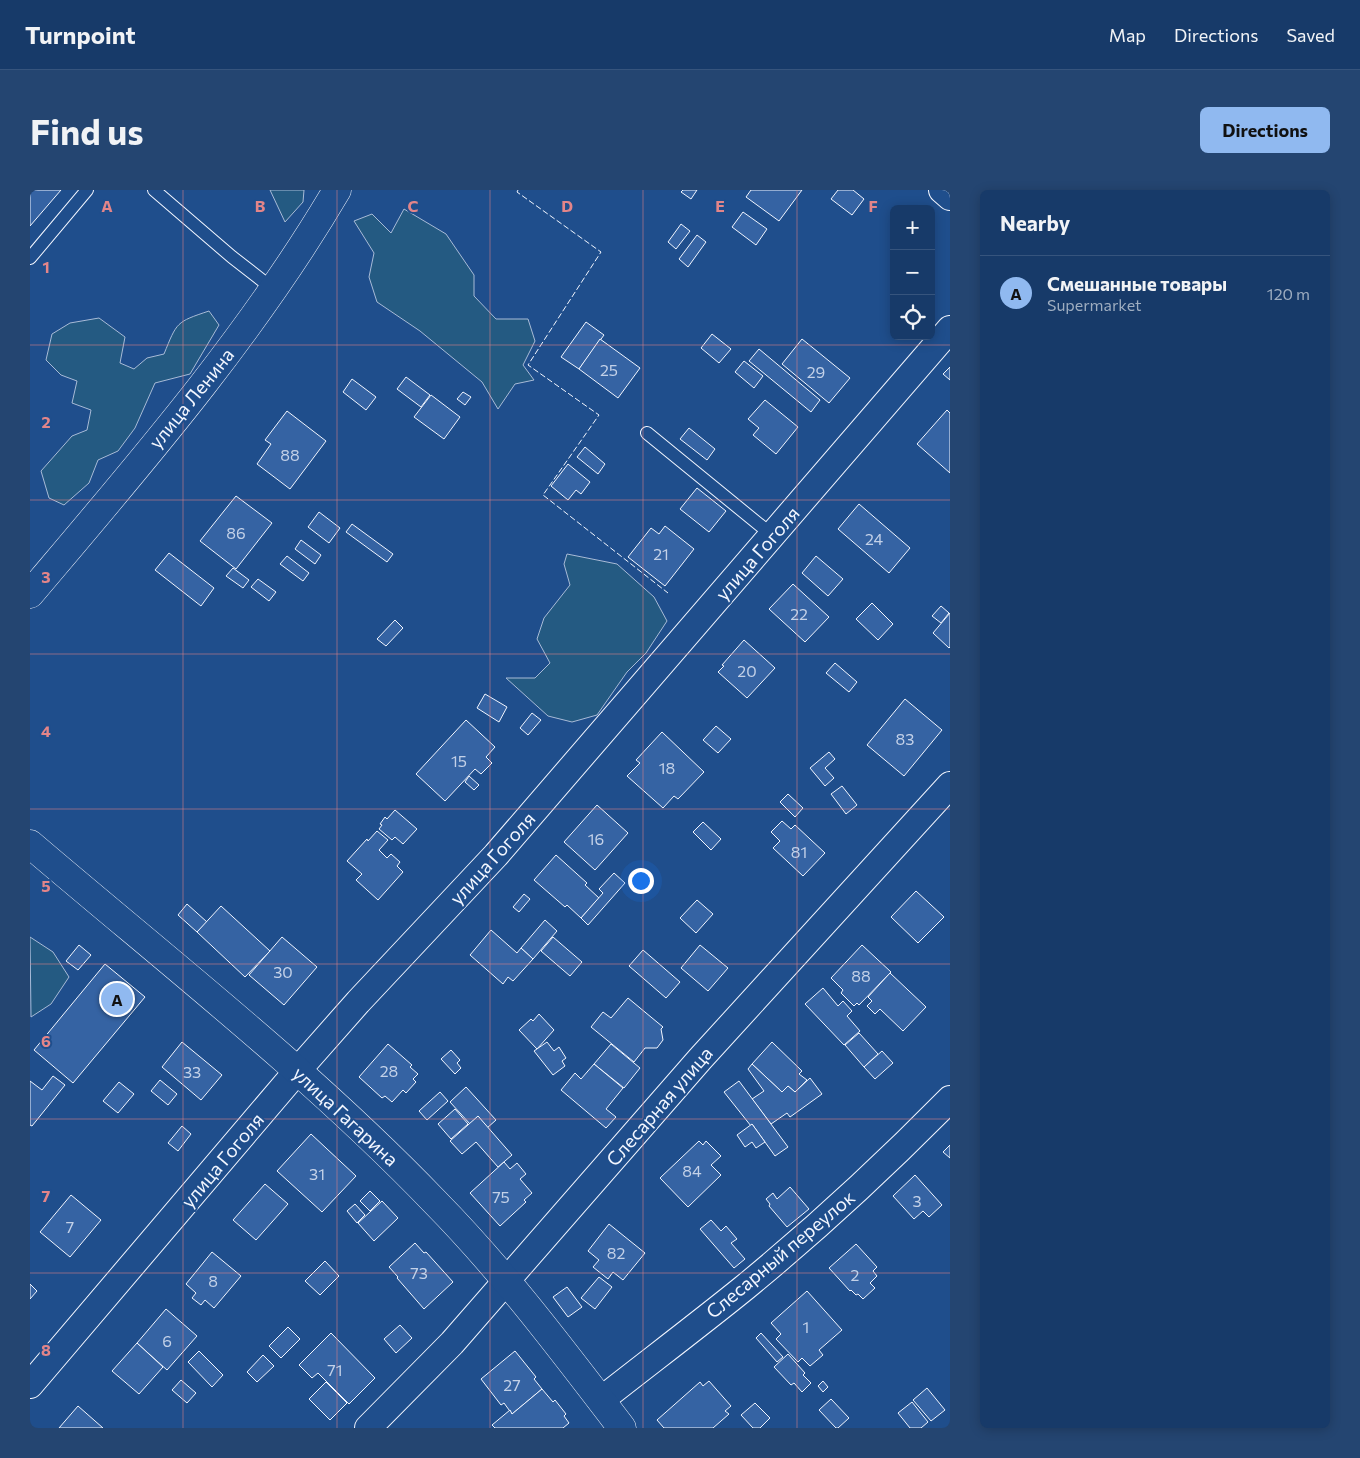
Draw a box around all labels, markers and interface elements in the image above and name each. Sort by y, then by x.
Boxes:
text: Turnpoint [25,20,136,49]
text: Map [1109,24,1146,46]
text: Directions [1174,24,1258,46]
text: Saved [1286,24,1335,46]
button: Directions [1200,107,1330,153]
text: Find us [30,109,144,152]
text: A [101,196,113,215]
text: B [255,196,266,215]
text: C [408,196,419,215]
text: D [561,196,573,215]
text: E [715,196,725,215]
text: F [868,196,878,215]
map controls [890,205,935,340]
button: + [890,205,935,250]
text: Nearby [1000,210,1070,235]
button: − [890,250,935,295]
text: 1 [42,257,50,276]
text: Смешанные товары [1047,272,1227,295]
text: A [1010,284,1022,303]
text: 120 m [1267,284,1310,303]
button: locate [890,295,935,340]
text: Supermarket [1047,295,1142,314]
street label: улица Ленина [144,343,238,453]
house number: 25 [600,360,618,379]
house number: 29 [807,362,825,381]
text: 2 [41,412,51,431]
house number: 88 [280,445,300,464]
street label: улица Гоголя [710,501,804,605]
house number: 86 [226,523,246,542]
house number: 24 [865,529,883,548]
house number: 21 [653,544,669,563]
text: 3 [41,567,51,586]
house number: 22 [790,604,808,623]
house number: 20 [737,661,757,680]
text: 4 [41,721,51,740]
house number: 83 [896,729,914,748]
house number: 15 [451,751,467,770]
house number: 18 [659,758,675,777]
street label: улица Гоголя [444,807,540,909]
house number: 16 [588,829,604,848]
house number: 81 [791,842,807,861]
your location [628,868,654,894]
text: 5 [41,876,51,895]
house number: 30 [273,962,293,981]
house number: 88 [851,966,871,985]
pin: A [101,980,133,1018]
text: 6 [41,1031,51,1050]
street label: Слесарная улица [601,1042,717,1170]
street label: улица Гагарина [289,1061,403,1171]
house number: 28 [380,1061,398,1080]
house number: 33 [183,1062,201,1081]
street label: улица Гоголя [176,1108,268,1212]
house number: 84 [682,1161,702,1180]
house number: 31 [309,1164,325,1183]
street label: Слесарный переулок [701,1185,859,1323]
text: 7 [42,1186,51,1205]
house number: 75 [492,1187,510,1206]
house number: 3 [912,1191,922,1210]
house number: 7 [66,1217,74,1236]
house number: 82 [607,1243,625,1262]
house number: 73 [410,1263,428,1282]
house number: 2 [851,1265,860,1284]
house number: 8 [208,1271,218,1290]
house number: 1 [803,1317,809,1336]
house number: 6 [162,1331,172,1350]
text: 8 [41,1340,51,1359]
house number: 71 [327,1360,343,1379]
house number: 27 [503,1375,521,1394]

